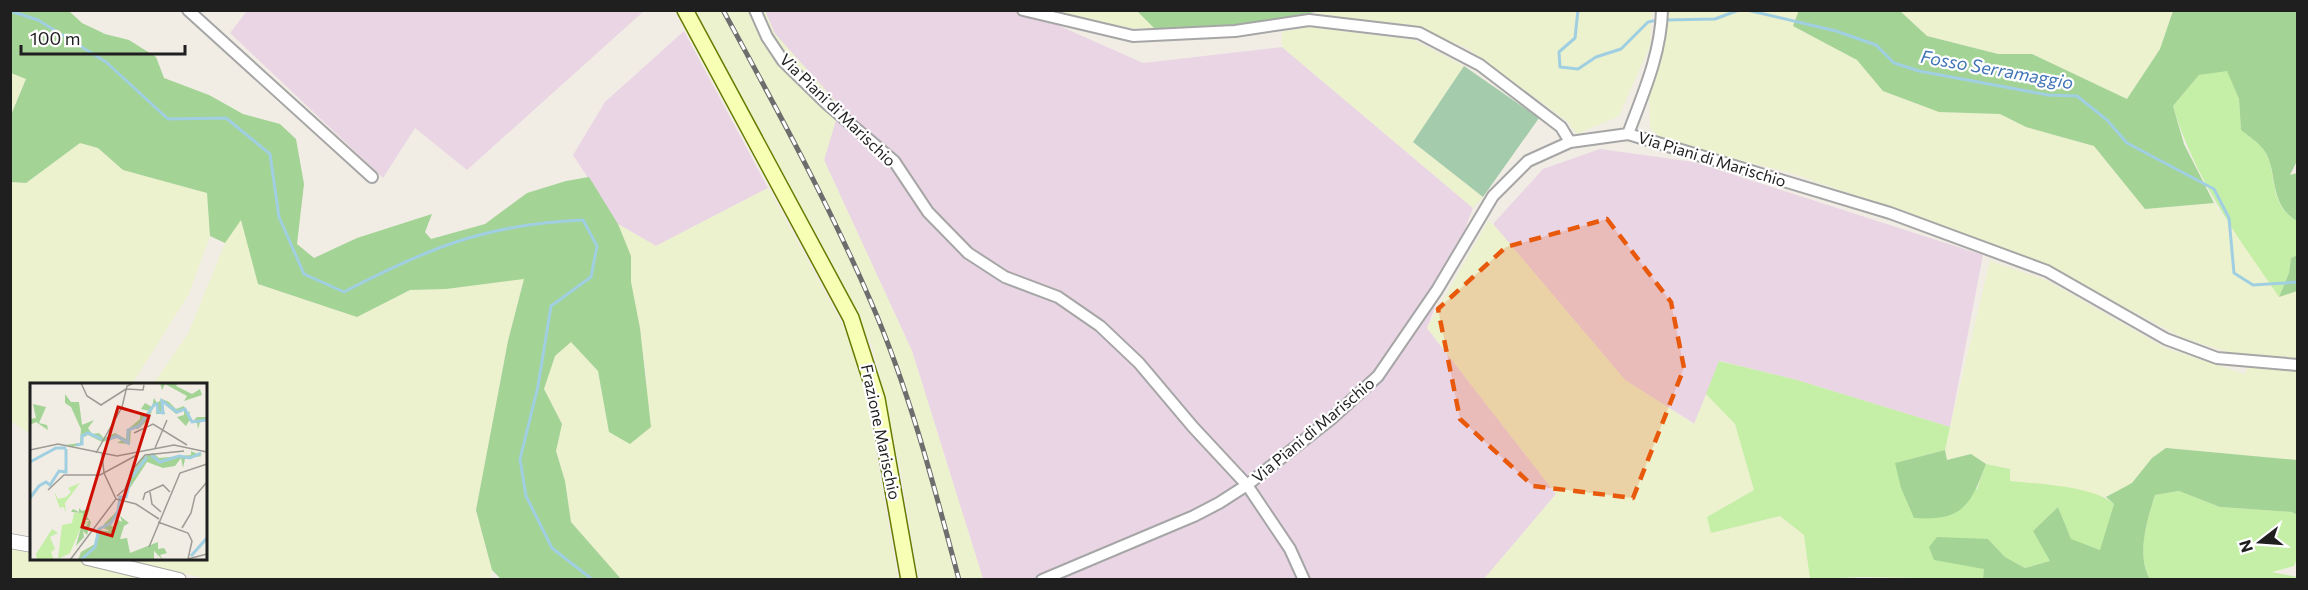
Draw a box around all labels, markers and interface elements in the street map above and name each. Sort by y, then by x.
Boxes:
scale bar [21,18,184,56]
text: 100 m [30,27,80,49]
water label: Fosso Serramaggio [1919,45,2075,93]
street label: Via Piani di Marischio [776,49,900,170]
street label: Via Piani di Marischio [1636,127,1788,190]
street label: Frazione Marischio [858,362,905,501]
street label: Via Piani di Marischio [1248,373,1378,486]
inset map [30,383,207,560]
north arrow [2230,512,2290,572]
text: N [2234,538,2256,555]

